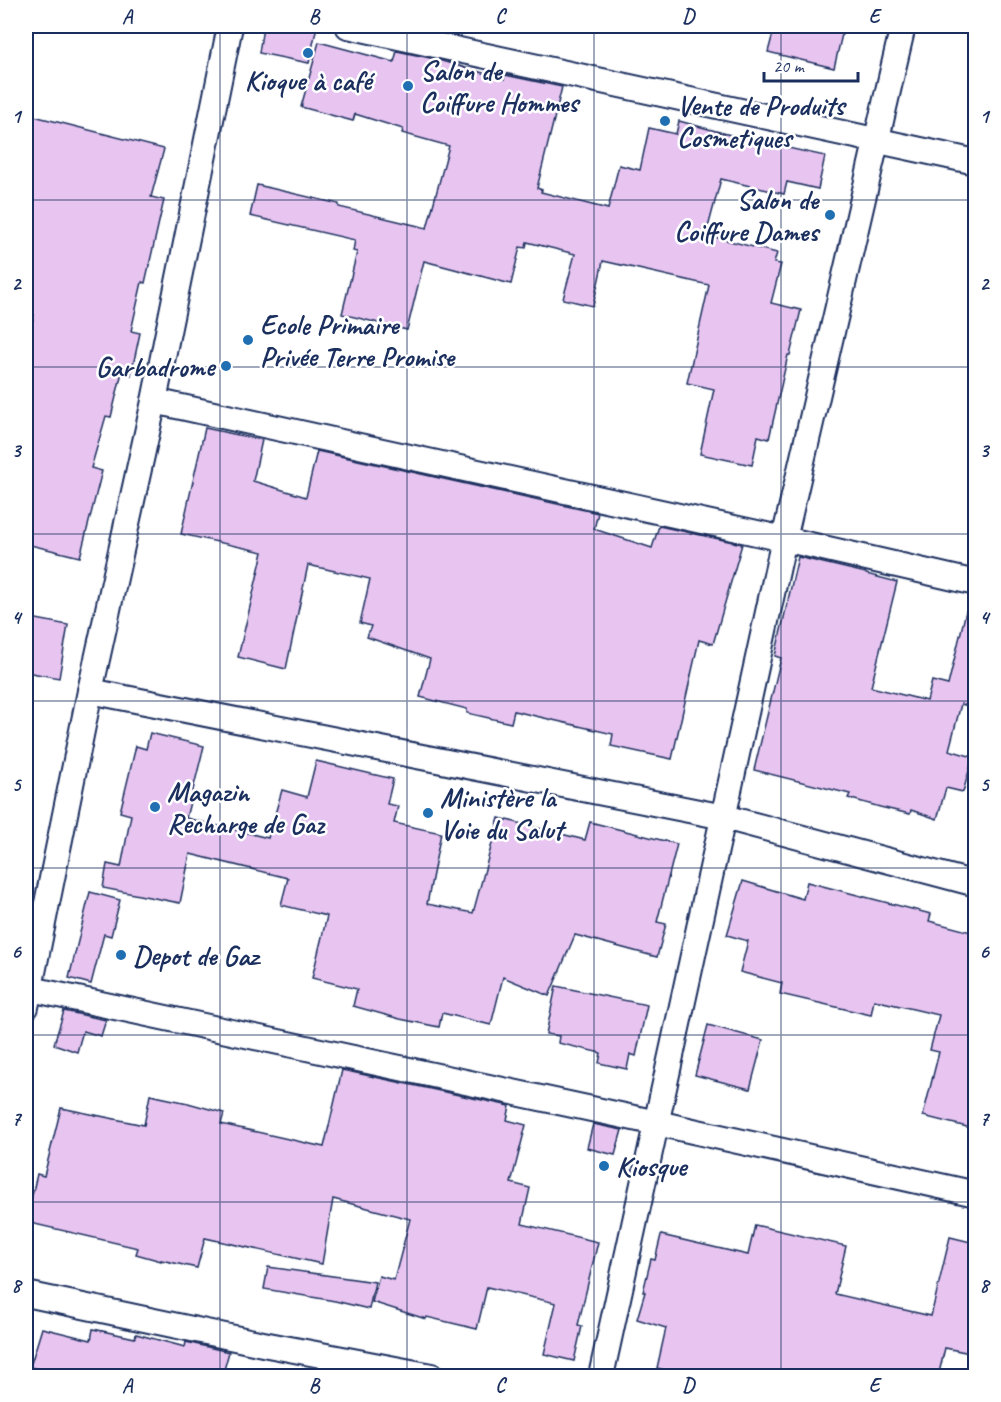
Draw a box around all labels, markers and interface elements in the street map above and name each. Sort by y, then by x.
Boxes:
text: A [122,4,134,29]
text: B [309,4,321,29]
text: C [495,4,507,29]
text: D [682,4,696,29]
text: E [869,4,883,29]
scale bar [764,45,858,83]
marker: Kioque à café [301,46,315,60]
place label: Salon de Coiffure Hommes [420,53,581,120]
text: 20 m [773,55,806,77]
place label: Kioque à café [245,63,376,98]
marker: Salon de Coiffure Hommes [401,79,415,93]
place label: Vente de Produits Cosmetiques [677,88,848,155]
text: 1 [12,104,23,129]
text: 1 [980,104,991,129]
marker: Vente de Produits Cosmetiques [658,114,672,128]
place label: Salon de Coiffure Dames [674,182,821,249]
marker: Salon de Coiffure Dames [823,208,837,222]
text: 2 [12,271,23,296]
text: 2 [980,271,991,296]
place label: Ecole Primaire Privée Terre Promise [260,307,456,374]
marker: Ecole Primaire Privée Terre Promise [241,333,255,347]
place label: Garbadrome [96,349,217,384]
marker: Garbadrome [219,359,233,373]
text: 3 [12,438,23,463]
text: 3 [980,438,991,463]
text: 4 [12,605,24,630]
text: 4 [980,605,992,630]
text: 5 [12,772,23,797]
text: 5 [980,772,991,797]
place label: Magazin Recharge de Gaz [167,774,326,841]
place label: Ministère la Voie du Salut [440,780,567,847]
marker: Magazin Recharge de Gaz [148,800,162,814]
marker: Ministère la Voie du Salut [421,806,435,820]
place label: Depot de Gaz [133,938,262,973]
text: 6 [11,939,22,964]
text: 6 [979,939,990,964]
marker: Depot de Gaz [114,948,128,962]
text: 7 [12,1106,23,1131]
text: 7 [980,1106,991,1131]
place label: Kiosque [616,1149,689,1184]
marker: Kiosque [597,1159,611,1173]
text: 8 [12,1273,24,1298]
text: 8 [980,1273,992,1298]
text: A [122,1373,134,1398]
text: B [309,1373,321,1398]
text: C [495,1373,507,1398]
text: D [682,1373,696,1398]
text: E [869,1373,883,1398]

